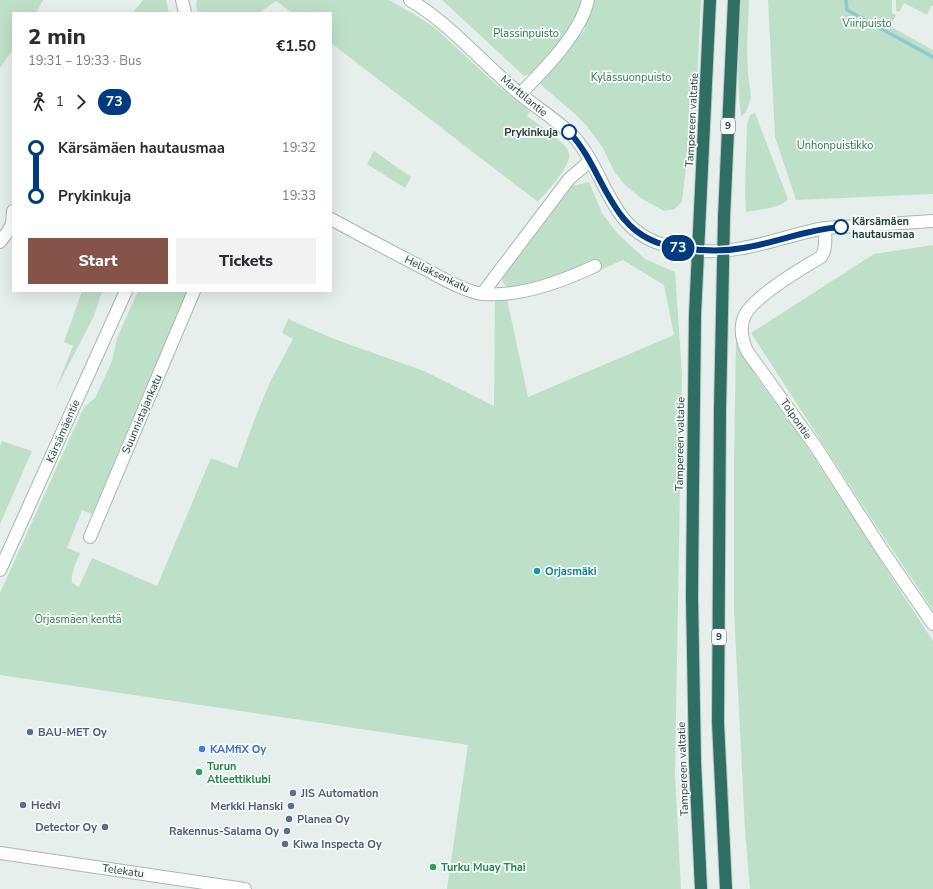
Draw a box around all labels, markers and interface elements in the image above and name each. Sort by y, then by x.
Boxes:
park label: Viiripuisto [841,16,892,31]
text: 2 min [28,22,86,52]
park label: Plassinpuisto [493,26,559,41]
text: €1.50 [276,36,316,56]
text: 19:31 – 19:33 · Bus [28,52,142,70]
park label: Kylässuonpuisto [591,70,671,85]
street label: Marttilantie [497,72,551,120]
street label: Tampereen valtatie [682,72,702,168]
icon: walk [28,91,50,113]
icon: forward [70,91,92,113]
text: 73 [106,92,123,111]
text: 1 [56,93,64,111]
road number: 9 [721,118,735,134]
marker: Prykinkuja [561,124,577,140]
place label: Prykinkuja [504,125,558,140]
text: Kärsämäen hautausmaa [58,138,225,158]
park label: Unhonpuistikko [797,138,873,153]
text: 19:32 [282,139,316,157]
text: Prykinkuja [58,186,131,206]
text: 19:33 [282,187,316,205]
place label: Kärsämäen hautausmaa [852,214,914,242]
marker: Kärsämäen hautausmaa [833,219,849,235]
line badge: 73 [660,235,696,261]
button: Start [28,238,168,284]
button: Tickets [176,238,316,284]
text: 73 [670,238,686,257]
street label: Hellaksenkatu [402,252,472,296]
street label: Suunnistajankatu [118,372,166,456]
street label: Tolpontie [777,396,815,442]
street label: Kärsämäentie [42,397,84,465]
street label: Tampereen valtatie [672,397,688,491]
place label: Orjasmäki [545,564,597,579]
marker: Orjasmäki [532,566,542,576]
park label: Orjasmäen kenttä [34,612,122,627]
road number: 9 [712,629,726,645]
street label: Tampereen valtatie [674,721,692,816]
place label: BAU-MET Oy [38,725,107,740]
marker: BAU-MET Oy [25,727,35,737]
place label: KAMfiX Oy [210,742,266,757]
marker: KAMfiX Oy [197,744,207,754]
place label: Turun Atleettiklubi [207,759,271,787]
marker: Turun Atleettiklubi [194,767,204,777]
place label: JIS Automation [300,786,378,801]
marker: JIS Automation [288,788,298,798]
place label: Hedvi [31,798,61,813]
place label: Merkki Hanski [211,799,283,814]
marker: Hedvi [18,800,28,810]
marker: Merkki Hanski [286,801,296,811]
place label: Planea Oy [297,812,350,827]
marker: Planea Oy [284,814,294,824]
place label: Detector Oy [35,820,97,835]
marker: Detector Oy [100,822,110,832]
place label: Rakennus-Salama Oy [169,824,279,839]
marker: Rakennus-Salama Oy [282,826,292,836]
place label: Kiwa Inspecta Oy [293,837,382,852]
marker: Kiwa Inspecta Oy [280,839,290,849]
place label: Turku Muay Thai [441,860,526,875]
street label: Telekatu [101,861,145,881]
marker: Turku Muay Thai [428,862,438,872]

